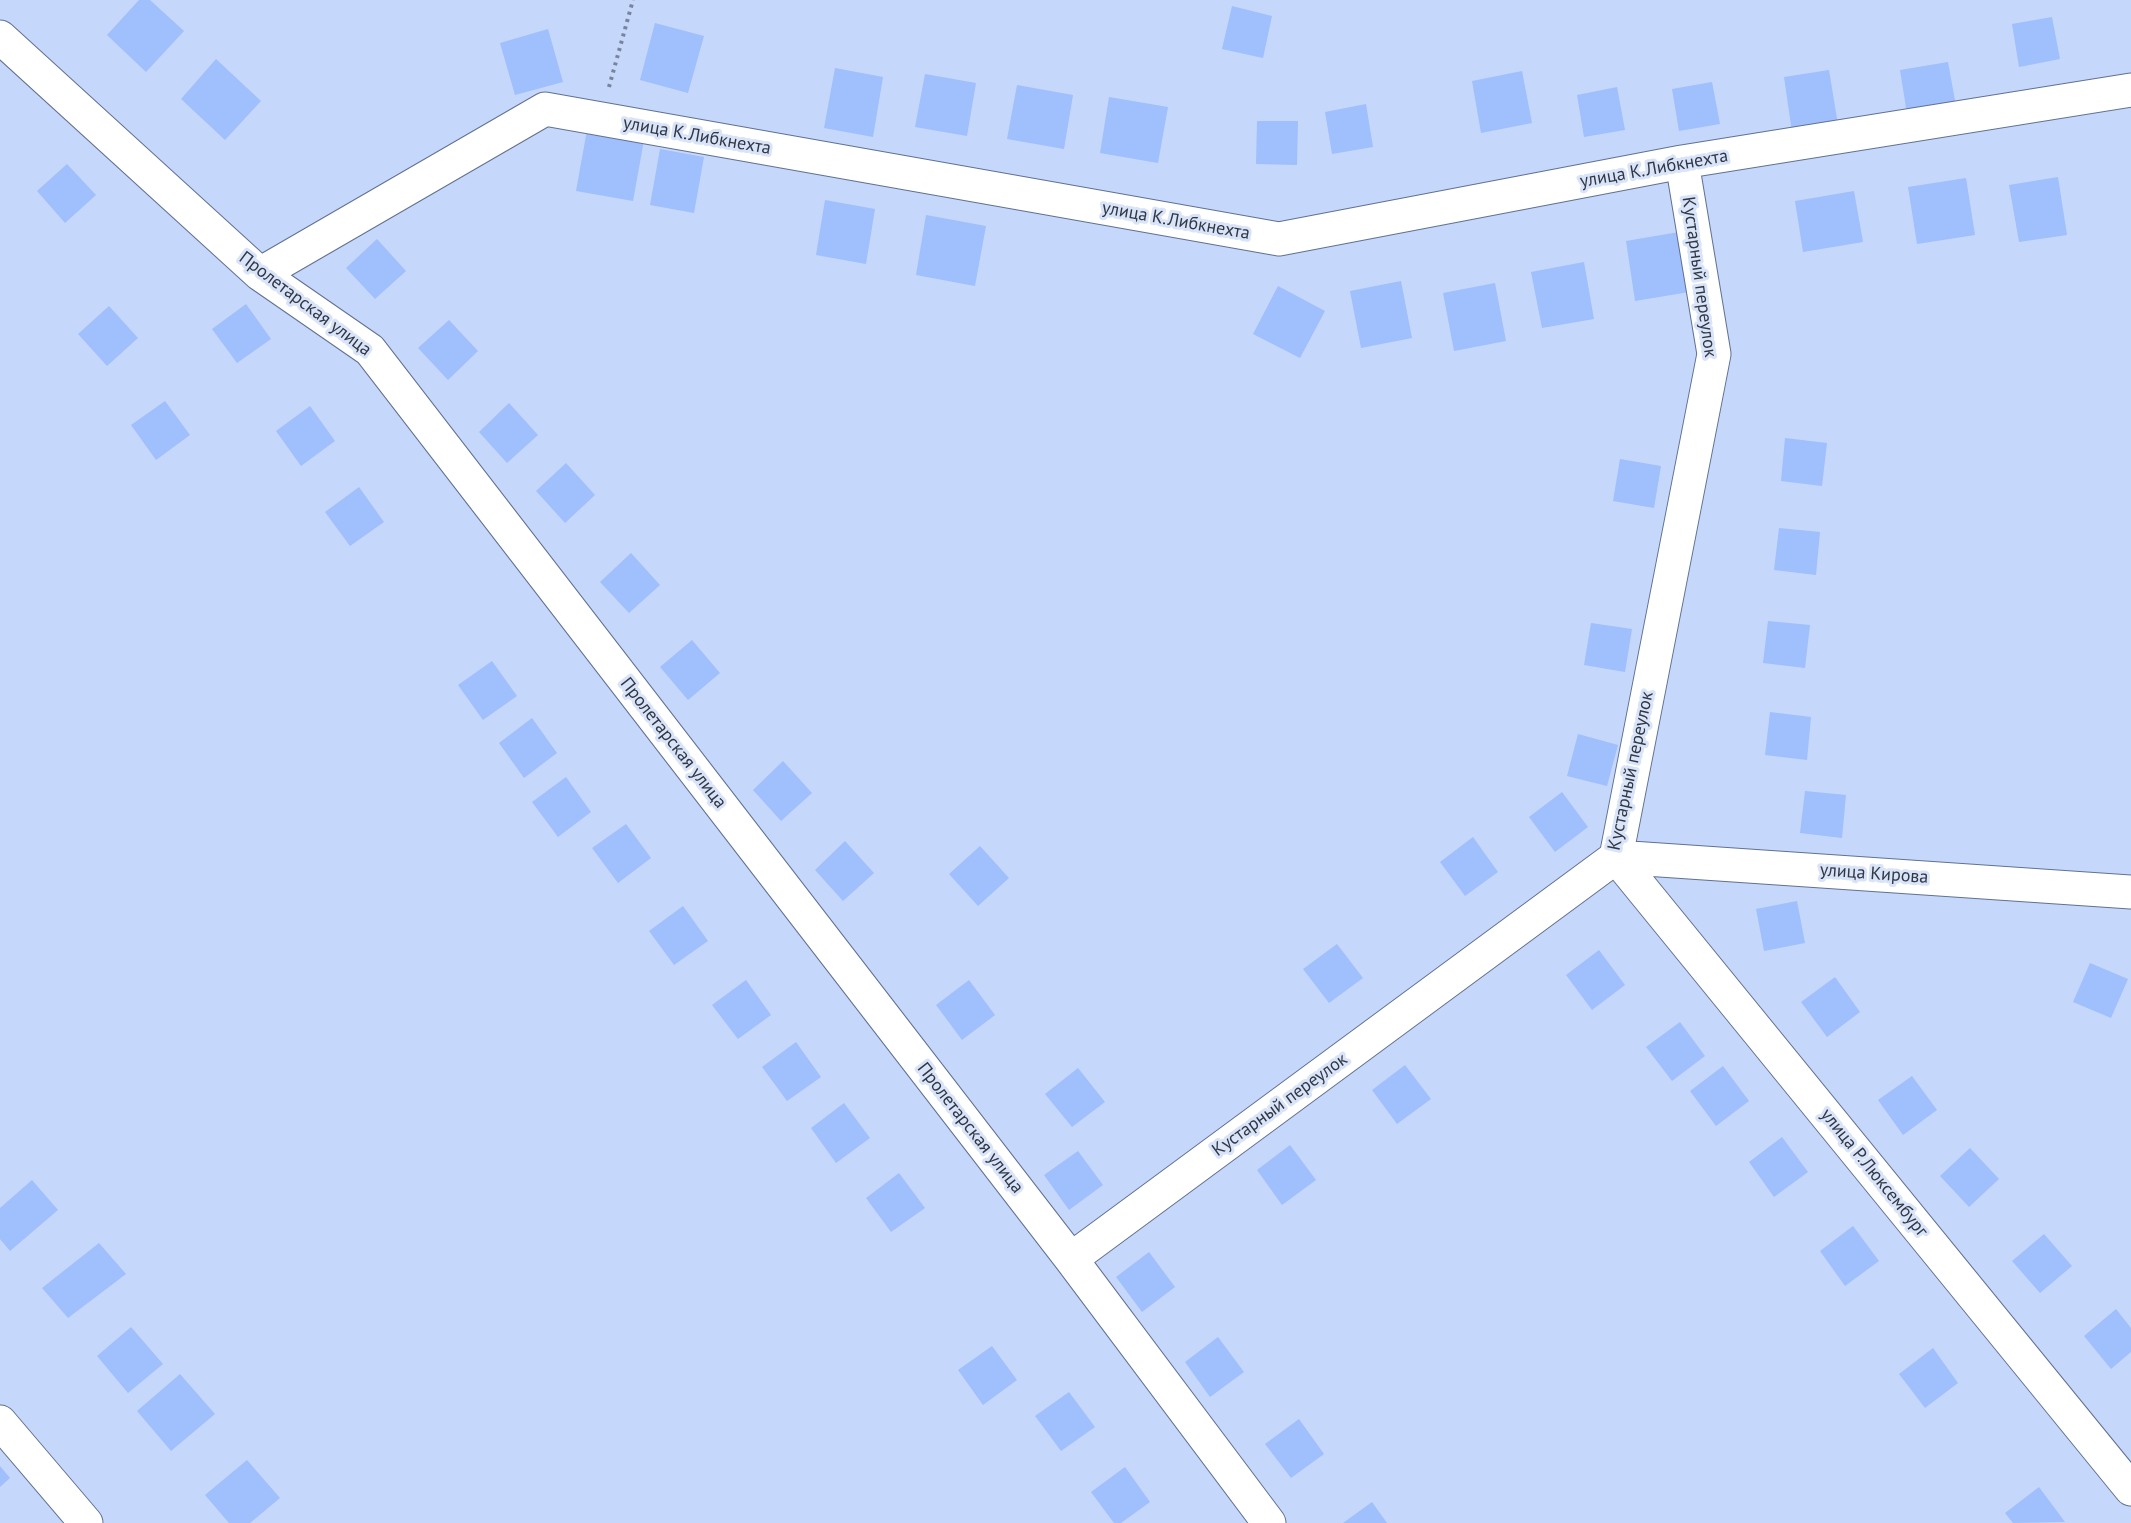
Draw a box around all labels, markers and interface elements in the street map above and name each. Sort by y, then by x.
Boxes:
street label: улица К.Либкнехта [621,112,773,160]
street label: улица К.Либкнехта [1578,145,1730,193]
street label: Кустарный переулок [1677,195,1721,359]
street label: улица К.Либкнехта [1100,197,1252,245]
street label: Пролетарская улица [235,247,375,361]
street label: Пролетарская улица [615,673,731,813]
street label: Кустарный переулок [1604,690,1658,852]
street label: улица Кирова [1819,859,1929,889]
street label: Кустарный переулок [1208,1049,1352,1161]
street label: Пролетарская улица [912,1058,1028,1198]
street label: улица Р.Люксембург [1816,1105,1932,1241]

